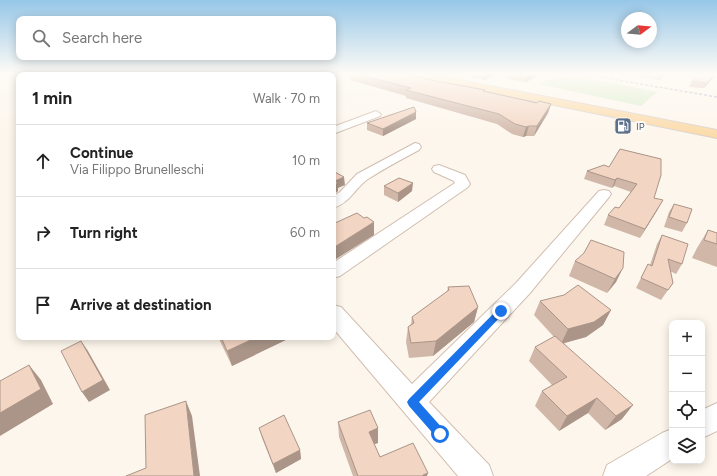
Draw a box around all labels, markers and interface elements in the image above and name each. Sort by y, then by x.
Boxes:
north arrow [621,12,657,48]
search box [16,16,336,60]
icon: search [30,27,52,49]
text: Search here [62,29,142,47]
text: 1 min [32,88,72,108]
text: Walk · 70 m [253,91,320,106]
fuel station icon: IP [613,116,633,136]
place label: IP [636,120,645,133]
text: Continue [70,144,133,162]
icon: ahead [32,150,54,172]
text: 10 m [292,153,320,168]
text: Via Filippo Brunelleschi [70,162,204,177]
icon: right [32,222,54,244]
text: Turn right [70,224,138,242]
text: 60 m [290,225,320,240]
icon: arrive [32,294,54,316]
text: Arrive at destination [70,296,211,314]
route end [492,302,510,320]
map controls [669,320,705,464]
button: + [669,320,705,356]
button: − [669,356,705,392]
button: locate [669,392,705,428]
route start [431,425,449,443]
button: layers [669,428,705,464]

